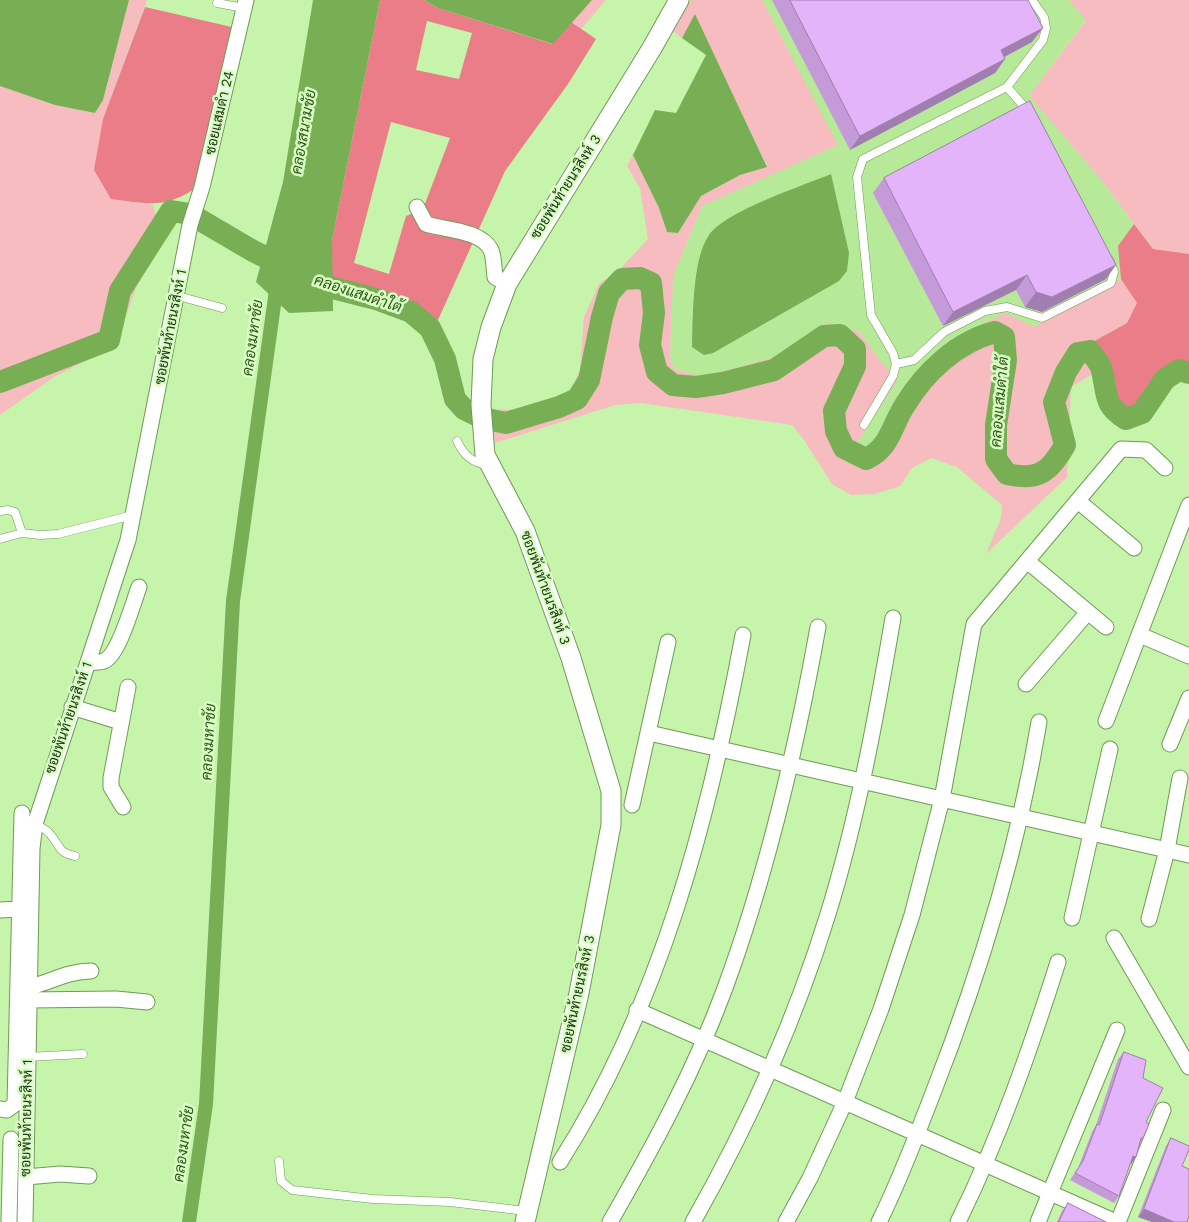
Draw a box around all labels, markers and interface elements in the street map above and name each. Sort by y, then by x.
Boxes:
street label: ซอยแสมดำ 24 [202,69,238,157]
water label: คลองสนามชัย [288,88,320,176]
street label: ซอยพันท้ายนรสิงห์ 3 [527,132,605,242]
street label: ซอยพันท้ายนรสิงห์ 1 [152,268,190,386]
water label: คลองแสมดำใต้ [312,271,404,317]
water label: คลองมหาชัย [239,299,267,377]
water label: คลองแสมดำใต้ [987,356,1013,448]
street label: ซอยพันท้ายนรสิงห์ 3 [517,529,573,647]
street label: ซอยพันท้ายนรสิงห์ 1 [42,660,96,776]
water label: คลองมหาชัย [198,703,220,781]
street label: ซอยพันท้ายนรสิงห์ 3 [557,934,599,1054]
street label: ซอยพันท้ายนรสิงห์ 1 [18,1059,36,1177]
water label: คลองมหาชัย [170,1105,198,1183]

